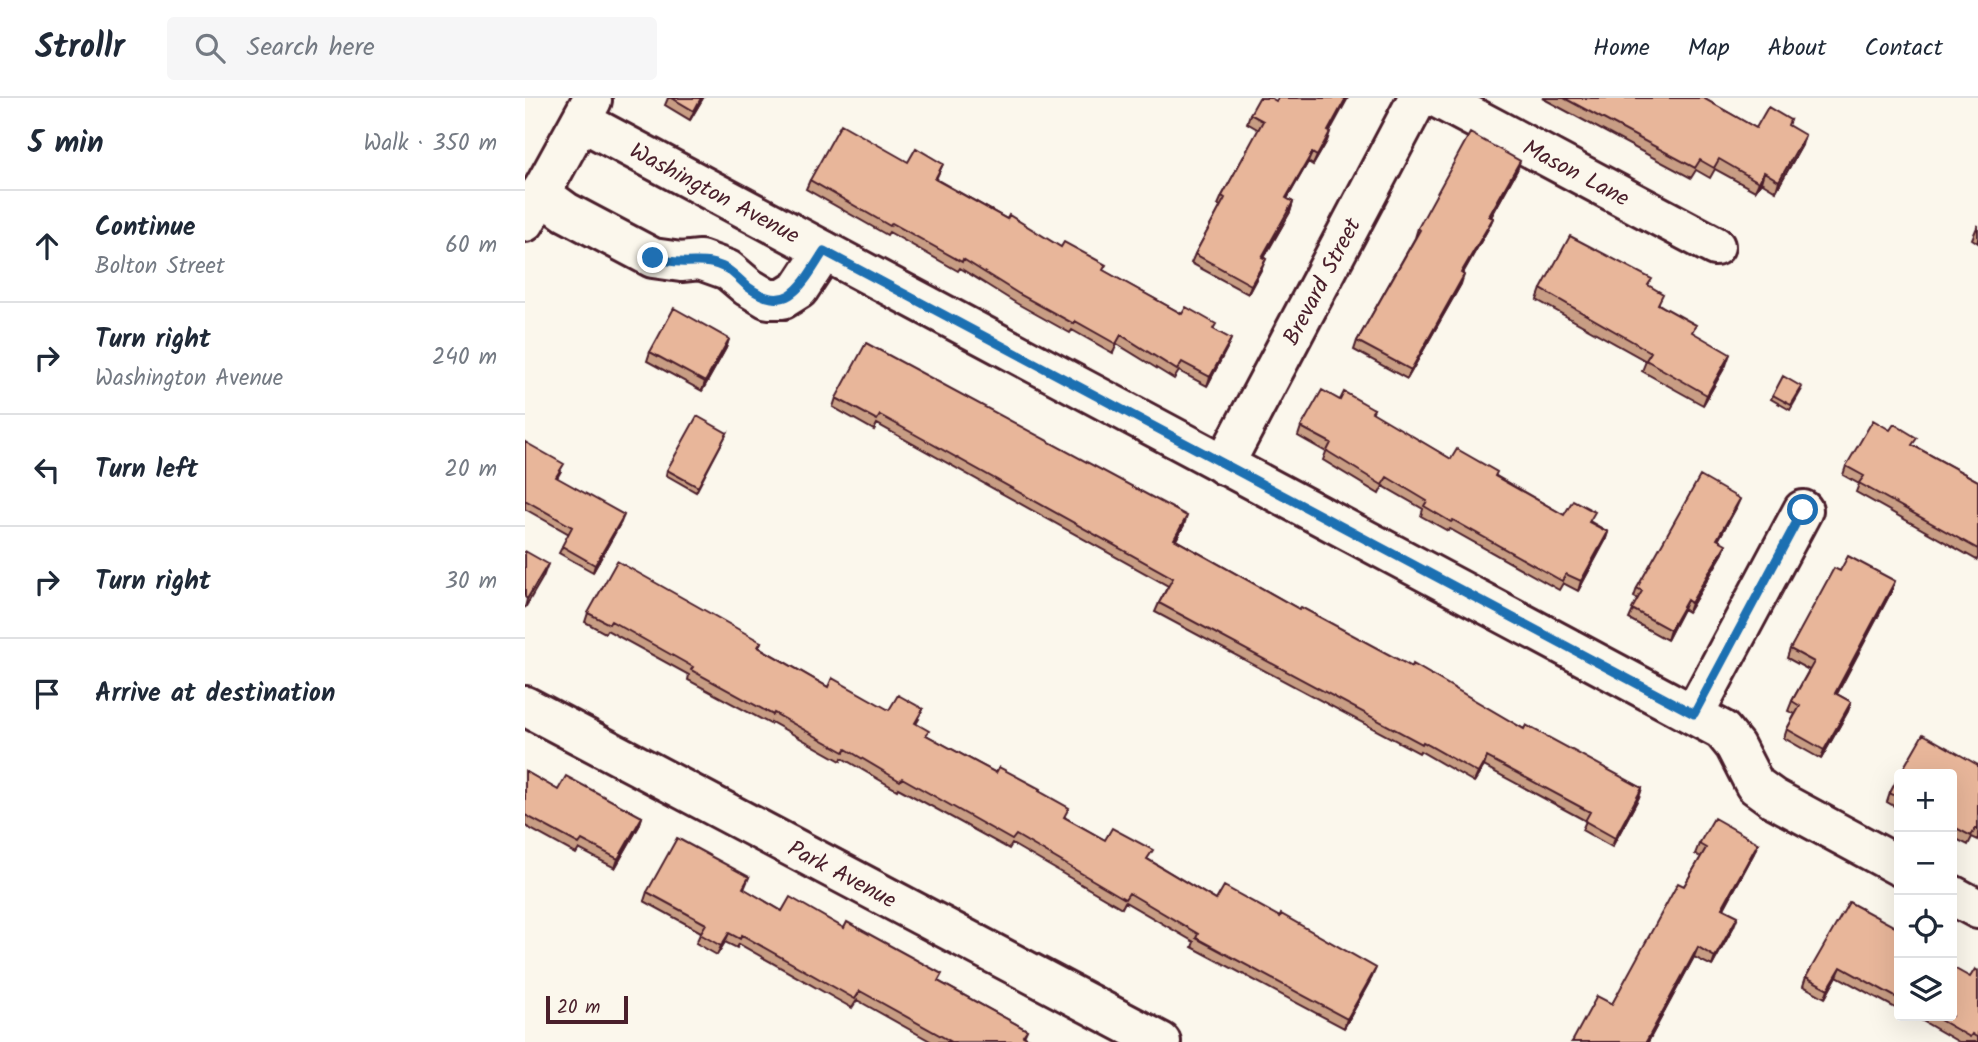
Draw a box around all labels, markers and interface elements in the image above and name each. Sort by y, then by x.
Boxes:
search box [167,17,657,80]
text: Strollr [35,22,125,75]
text: Search here [247,27,375,69]
icon: search [191,29,229,67]
text: Home [1593,29,1650,68]
text: Map [1688,29,1730,68]
text: About [1768,29,1826,68]
text: Contact [1864,29,1943,68]
text: 5 min [28,120,104,168]
text: Walk · 350 m [363,126,497,162]
street label: Mason Lane [1516,131,1635,217]
street label: Washington Avenue [623,134,806,255]
text: Continue [95,207,196,249]
street label: Brevard Street [1274,211,1372,352]
icon: ahead [28,227,66,265]
text: 60 m [445,228,497,264]
route end [637,242,668,273]
text: Bolton Street [95,249,225,285]
text: Turn right [95,319,211,361]
icon: right [28,339,66,377]
text: 240 m [432,340,497,376]
text: Washington Avenue [95,361,283,397]
text: Turn left [95,449,198,491]
icon: left [28,451,66,489]
text: 20 m [445,452,497,488]
route start [1787,494,1818,525]
text: Turn right [95,561,211,603]
icon: right [28,563,66,601]
text: 30 m [445,564,497,600]
text: Arrive at destination [95,673,335,715]
icon: arrive [28,675,66,713]
map controls [1894,769,1957,1021]
button: + [1894,769,1957,832]
street label: Park Avenue [781,832,902,919]
button: − [1894,832,1957,895]
button: locate [1894,895,1957,958]
button: layers [1894,958,1957,1021]
scale bar [546,993,628,1025]
text: 20 m [557,993,600,1023]

